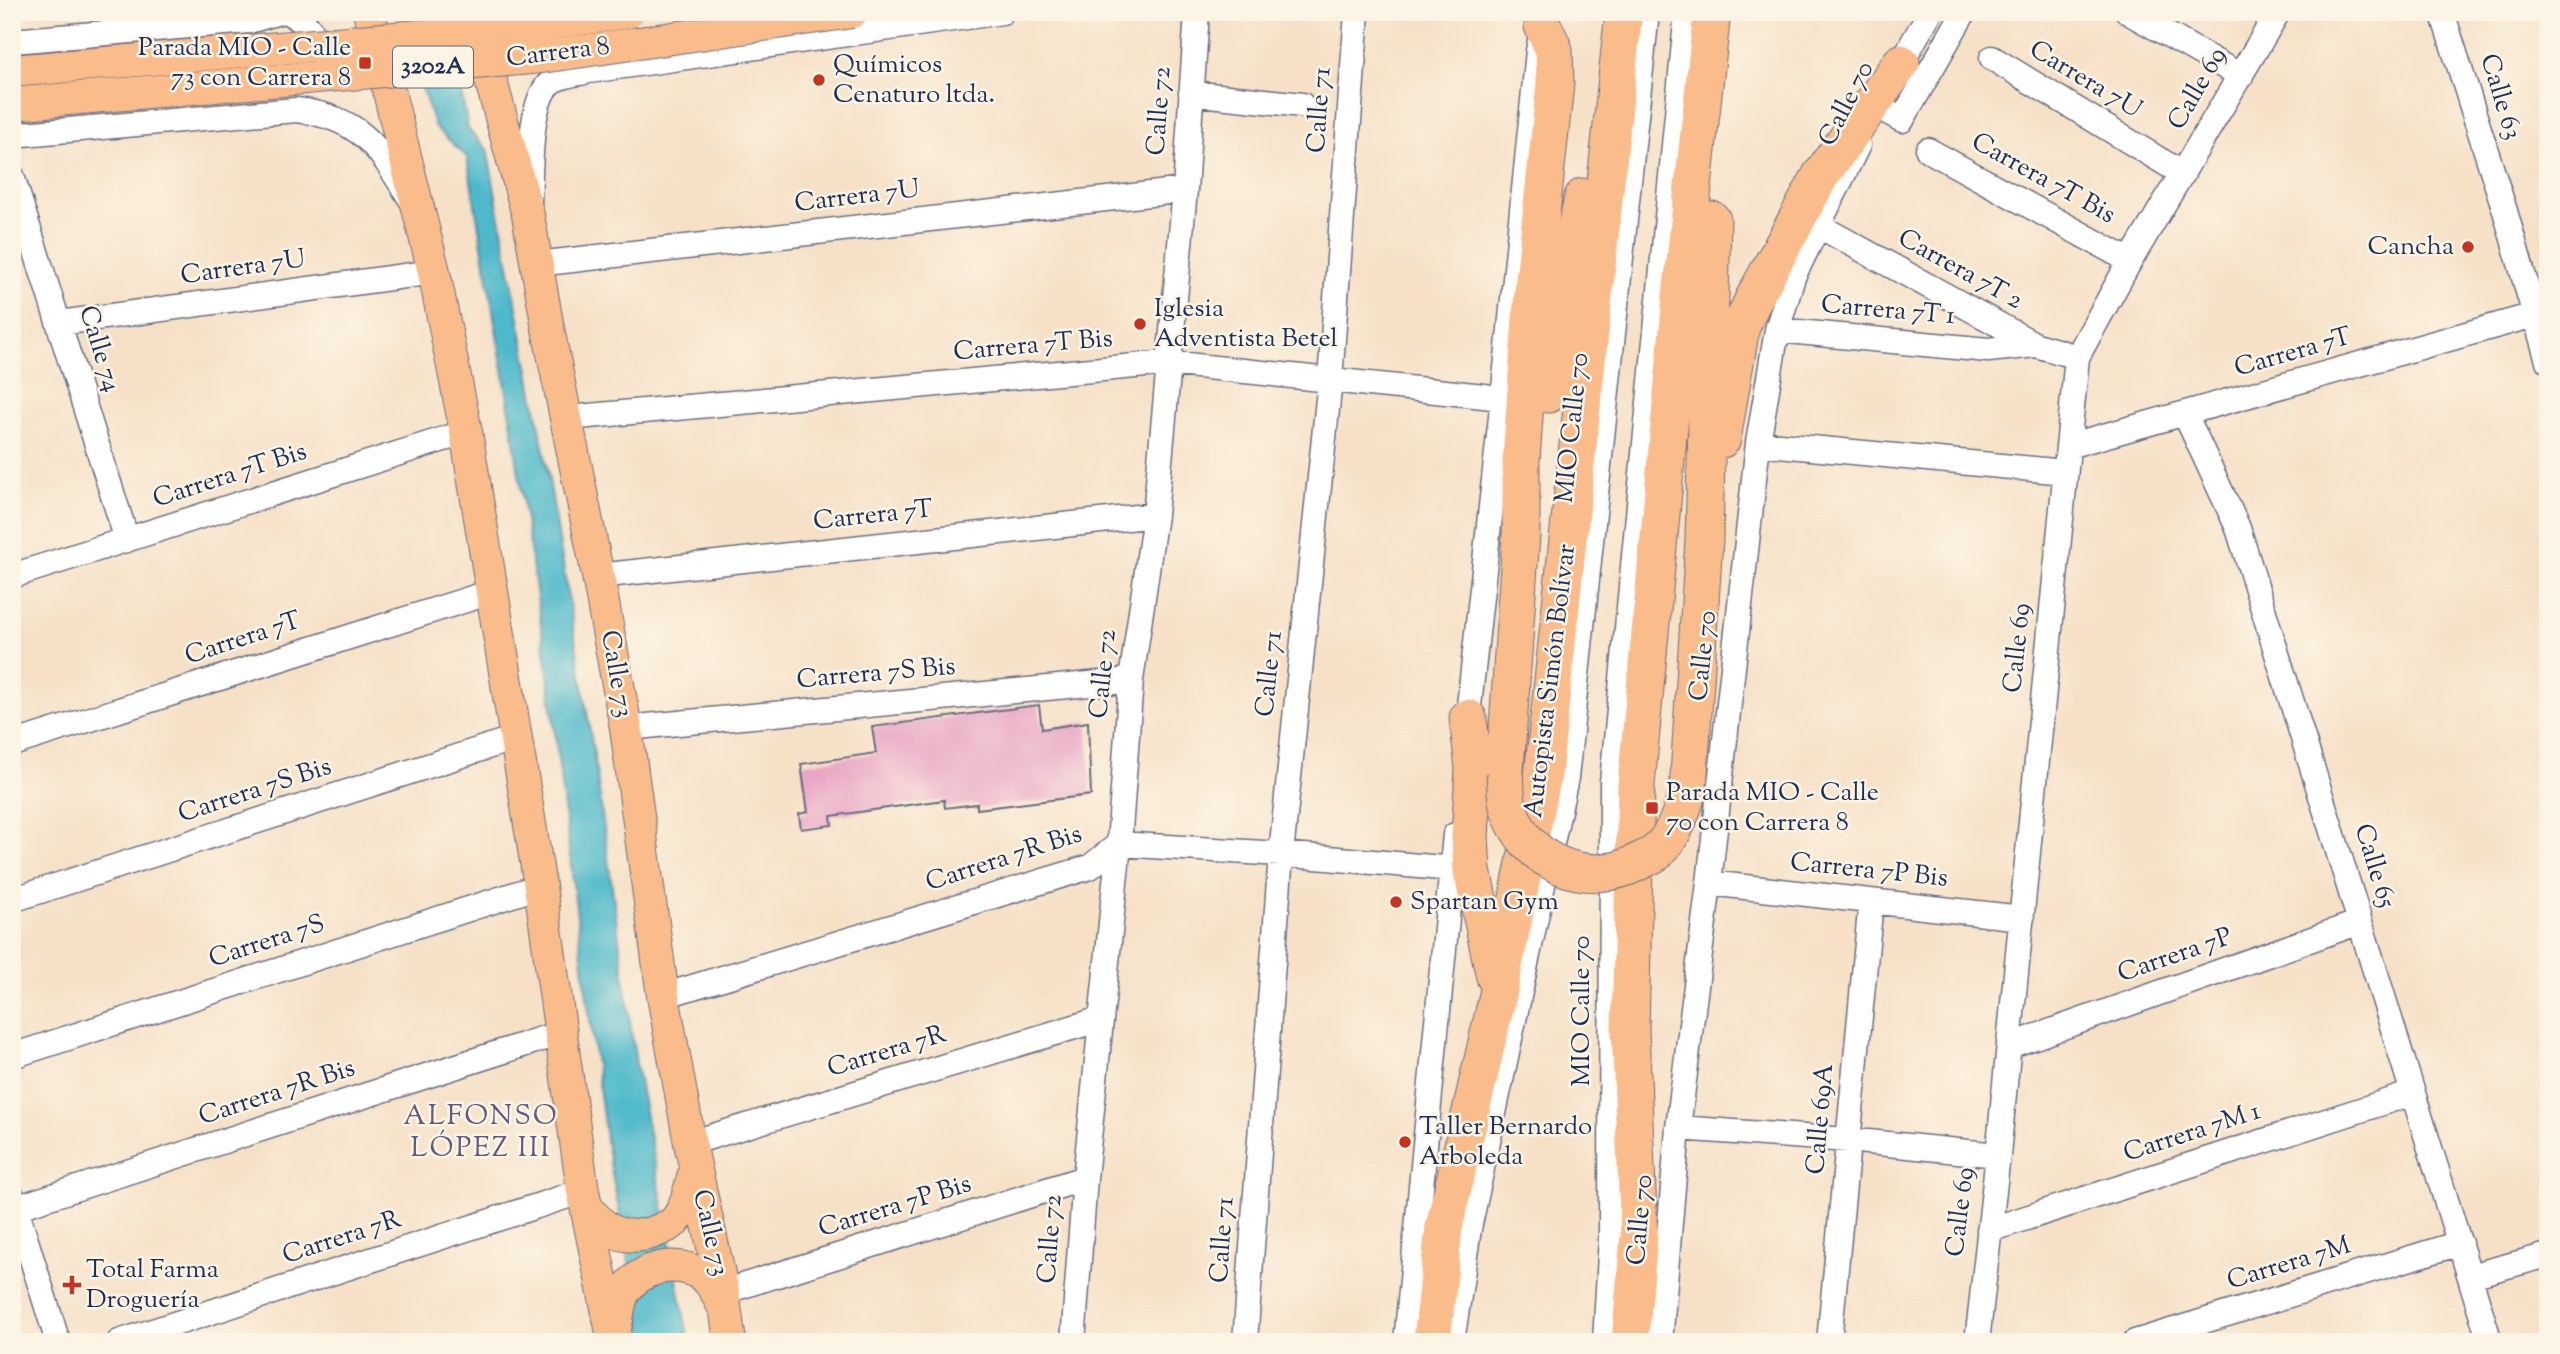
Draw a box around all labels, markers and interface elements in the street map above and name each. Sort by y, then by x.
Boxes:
street label: Carrera 8 [504,28,612,78]
place label: Parada MIO - Calle 73 con Carrera 8 [138,30,351,97]
street label: Carrera 7U [2022,32,2148,128]
street label: Calle 69 [2159,41,2237,137]
road number: 3202A [393,46,473,88]
place label: Químicos Cenaturo ltda. [833,47,995,114]
street label: Calle 63 [2469,50,2531,144]
marker: Parada MIO - Calle 73 con Carrera 8 [357,55,373,71]
street label: Calle 70 [1810,55,1884,153]
street label: Calle 72 [1138,65,1182,157]
street label: Calle 71 [1299,65,1341,154]
marker: Químicos Cenaturo ltda. [811,72,827,88]
street label: Carrera 7T Bis [1964,124,2122,234]
street label: Carrera 7U [793,171,921,223]
street label: Carrera 7T 2 [1891,220,2029,320]
place label: Cancha [2367,229,2454,266]
marker: Cancha [2460,239,2476,255]
street label: Carrera 7U [178,241,308,295]
street label: Carrera 7T 1 [1819,287,1957,335]
place label: Iglesia Adventista Betel [1154,291,1338,358]
street label: Calle 74 [68,301,130,397]
marker: Iglesia Adventista Betel [1132,316,1148,332]
street label: Carrera 7T [2230,319,2356,387]
street label: Carrera 7T Bis [952,321,1114,371]
street label: MIO Calle 70 [1547,351,1599,505]
street label: Carrera 7T Bis [148,434,312,518]
street label: Carrera 7T [811,491,935,541]
street label: Autopista Simón Bolívar [1516,542,1586,820]
street label: Calle 69 [1995,601,2041,695]
street label: Carrera 7T [180,603,306,675]
street label: Calle 70 [1681,609,1727,703]
street label: Calle 73 [590,627,642,721]
street label: Calle 72 [1081,628,1127,720]
street label: Calle 71 [1247,629,1293,719]
street label: Carrera 7S Bis [795,649,957,699]
street label: Carrera 7S Bis [174,749,336,833]
place label: Parada MIO - Calle 70 con Carrera 8 [1666,775,1879,842]
marker: Parada MIO - Calle 70 con Carrera 8 [1644,800,1660,816]
street label: Carrera 7R Bis [921,816,1087,902]
street label: Calle 65 [2344,819,2404,913]
street label: Carrera 7P Bis [1788,844,1950,898]
place label: Spartan Gym [1410,884,1559,921]
marker: Spartan Gym [1388,894,1404,910]
street label: Carrera 7S [204,906,330,978]
street label: Carrera 7P [2113,919,2237,993]
street label: MIO Calle 70 [1564,936,1601,1086]
street label: Carrera 7R [823,1016,951,1088]
street label: Carrera 7R Bis [194,1050,360,1136]
street label: Calle 69A [1798,1062,1844,1176]
street label: Carrera 7M 1 [2119,1093,2265,1173]
district label: ALFONSO LÓPEZ III [403,1097,559,1169]
place label: Taller Bernardo Arboleda [1419,1109,1592,1176]
marker: Taller Bernardo Arboleda [1397,1134,1413,1150]
street label: Calle 69 [1937,1165,1985,1259]
street label: Carrera 7P Bis [814,1166,976,1248]
street label: Calle 70 [1619,1173,1663,1267]
street label: Calle 73 [682,1186,738,1280]
street label: Calle 72 [1029,1193,1073,1285]
street label: Calle 71 [1202,1195,1244,1284]
street label: Carrera 7R [278,1201,406,1275]
street label: Carrera 7M [2223,1228,2356,1300]
place label: Total Farma Droguería [86,1252,219,1319]
marker: Total Farma Droguería [64,1277,80,1293]

